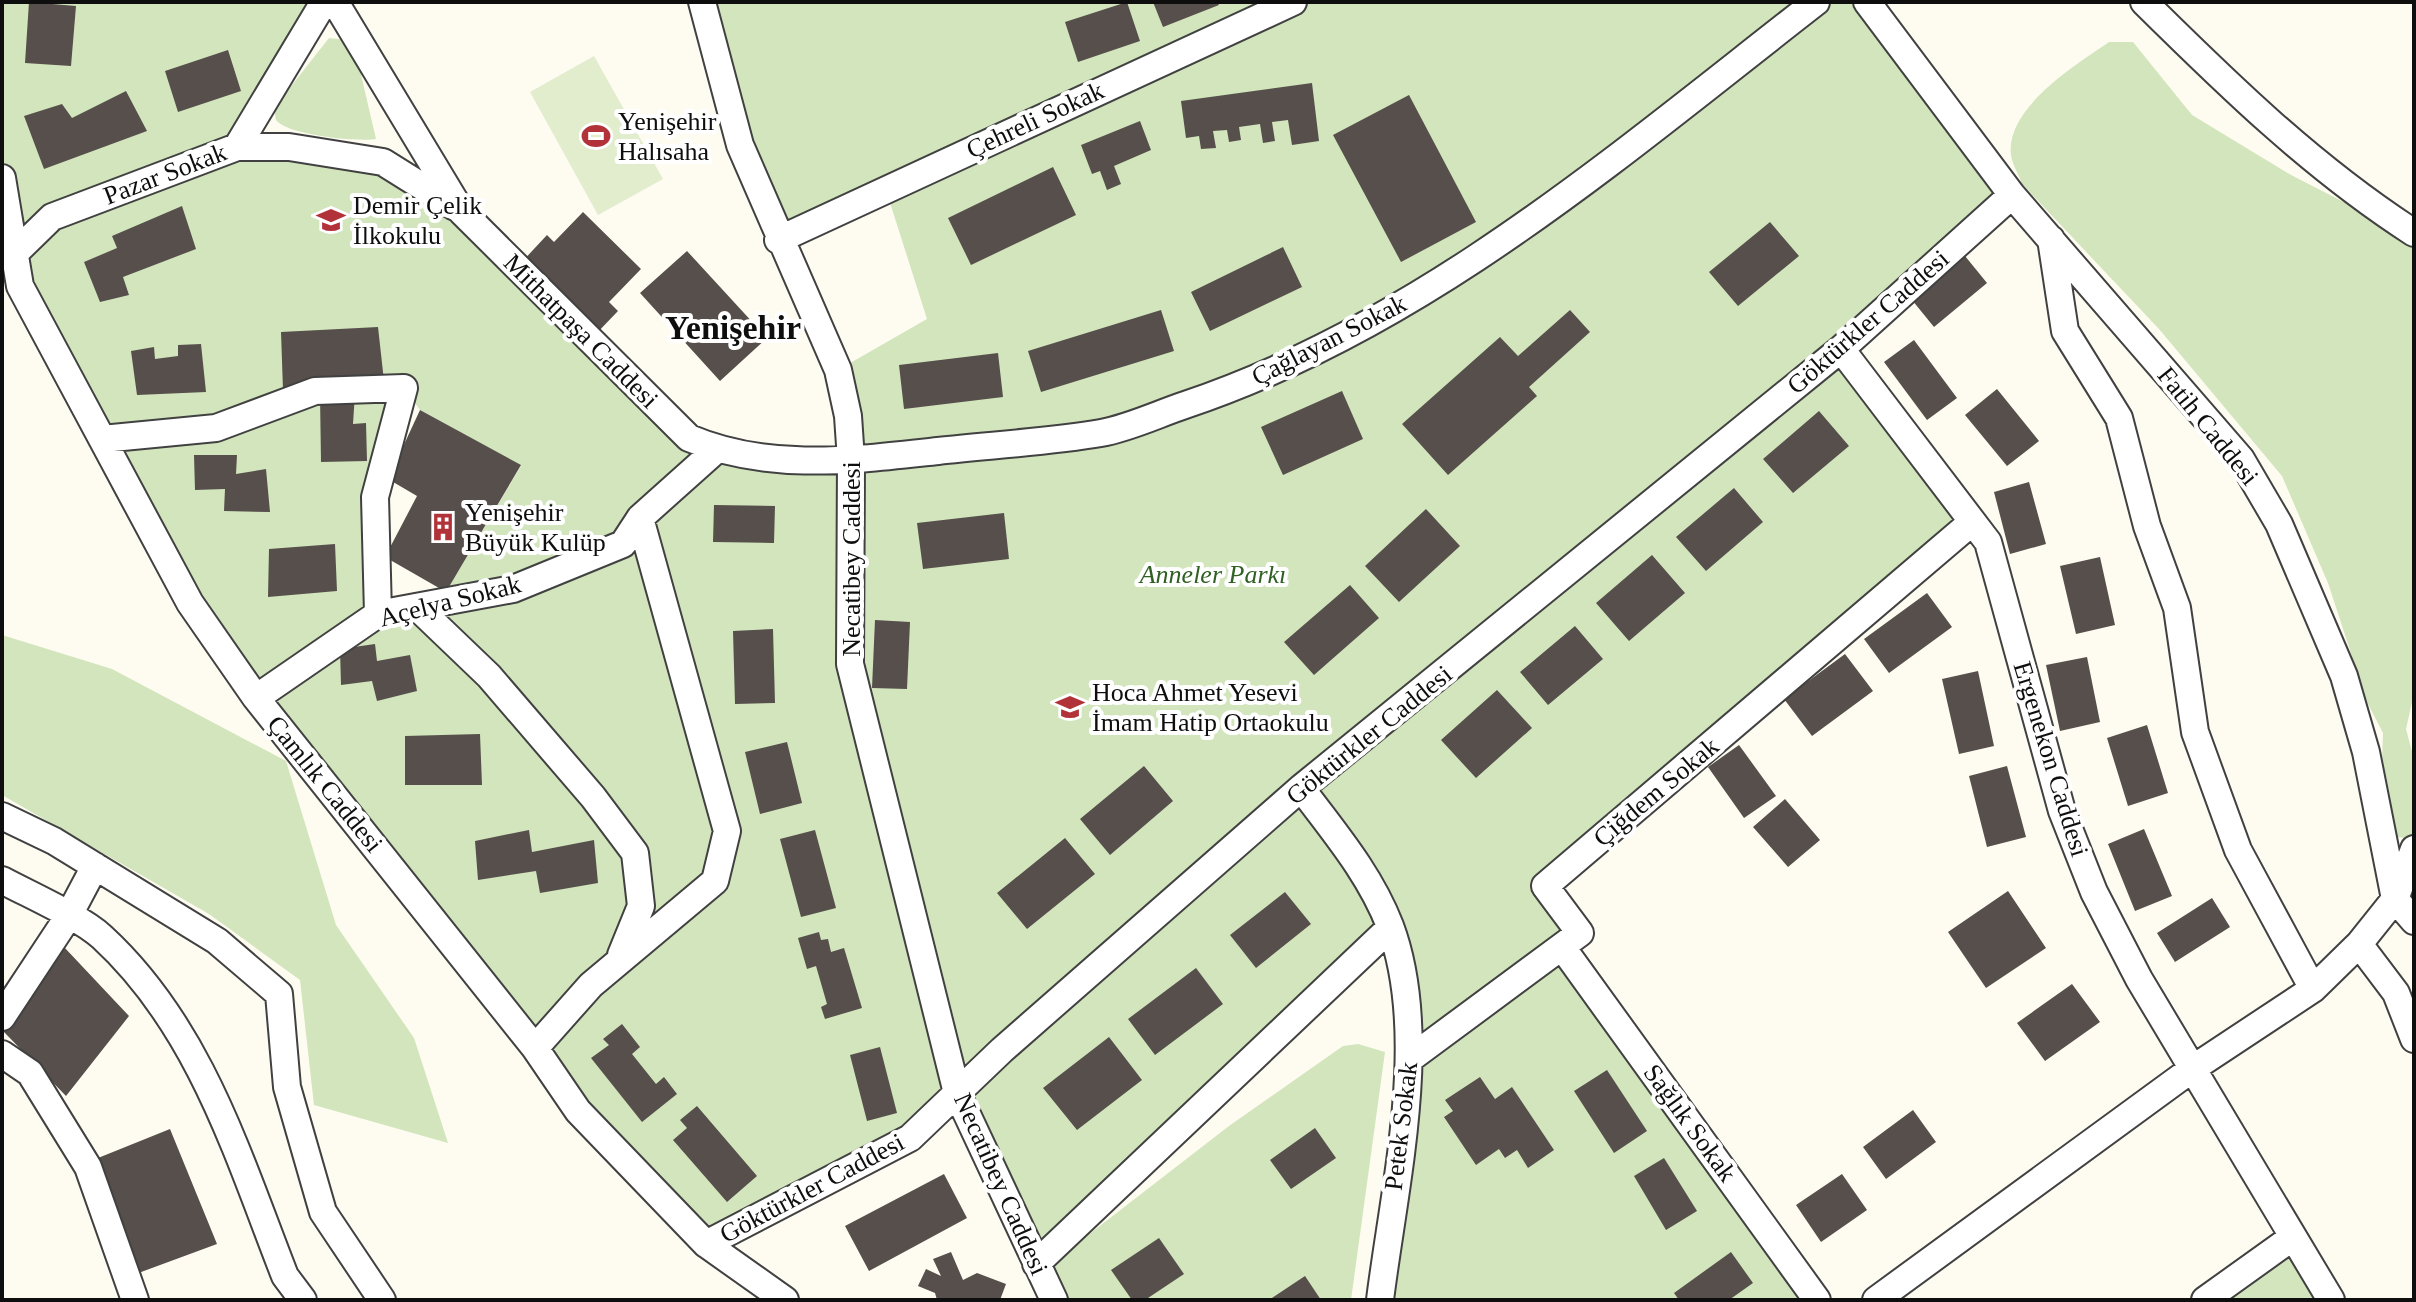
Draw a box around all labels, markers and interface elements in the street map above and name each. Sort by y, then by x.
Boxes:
street label: Çehreli Sokak [962,76,1108,164]
place label: Yenişehir Halısaha [618,107,717,166]
sports icon: Yenişehir Halısaha [581,121,611,151]
street label: Pazar Sokak [99,137,231,211]
place label: Demir Çelik İlkokulu [353,191,482,250]
school or university icon: Demir Çelik İlkokulu [316,205,346,235]
street label: Göktürkler Caddesi [1781,244,1955,400]
street label: Mithatpaşa Caddesi [498,248,664,414]
street label: Çağlayan Sokak [1247,289,1411,391]
district label: Yenişehir [665,309,801,346]
street label: Fatih Caddesi [2152,361,2264,491]
street label: Necatibey Caddesi [837,461,866,657]
place label: Yenişehir Büyük Kulüp [465,498,606,557]
building icon: Yenişehir Büyük Kulüp [428,512,458,542]
park label: Anneler Parkı [1138,560,1286,589]
street label: Açelya Sokak [376,569,524,633]
street label: Ergenekon Caddesi [2008,658,2094,860]
street label: Göktürkler Caddesi [1280,659,1458,811]
place label: Hoca Ahmet Yesevi İmam Hatip Ortaokulu [1092,678,1329,737]
school or university icon: Hoca Ahmet Yesevi İmam Hatip Ortaokulu [1055,692,1085,722]
street label: Çamlık Caddesi [261,710,389,858]
street label: Çiğdem Sokak [1588,731,1724,853]
street label: Sağlık Sokak [1638,1059,1742,1187]
street label: Petek Sokak [1379,1060,1423,1192]
street label: Necatibey Caddesi [948,1089,1054,1279]
street label: Göktürkler Caddesi [715,1127,909,1249]

